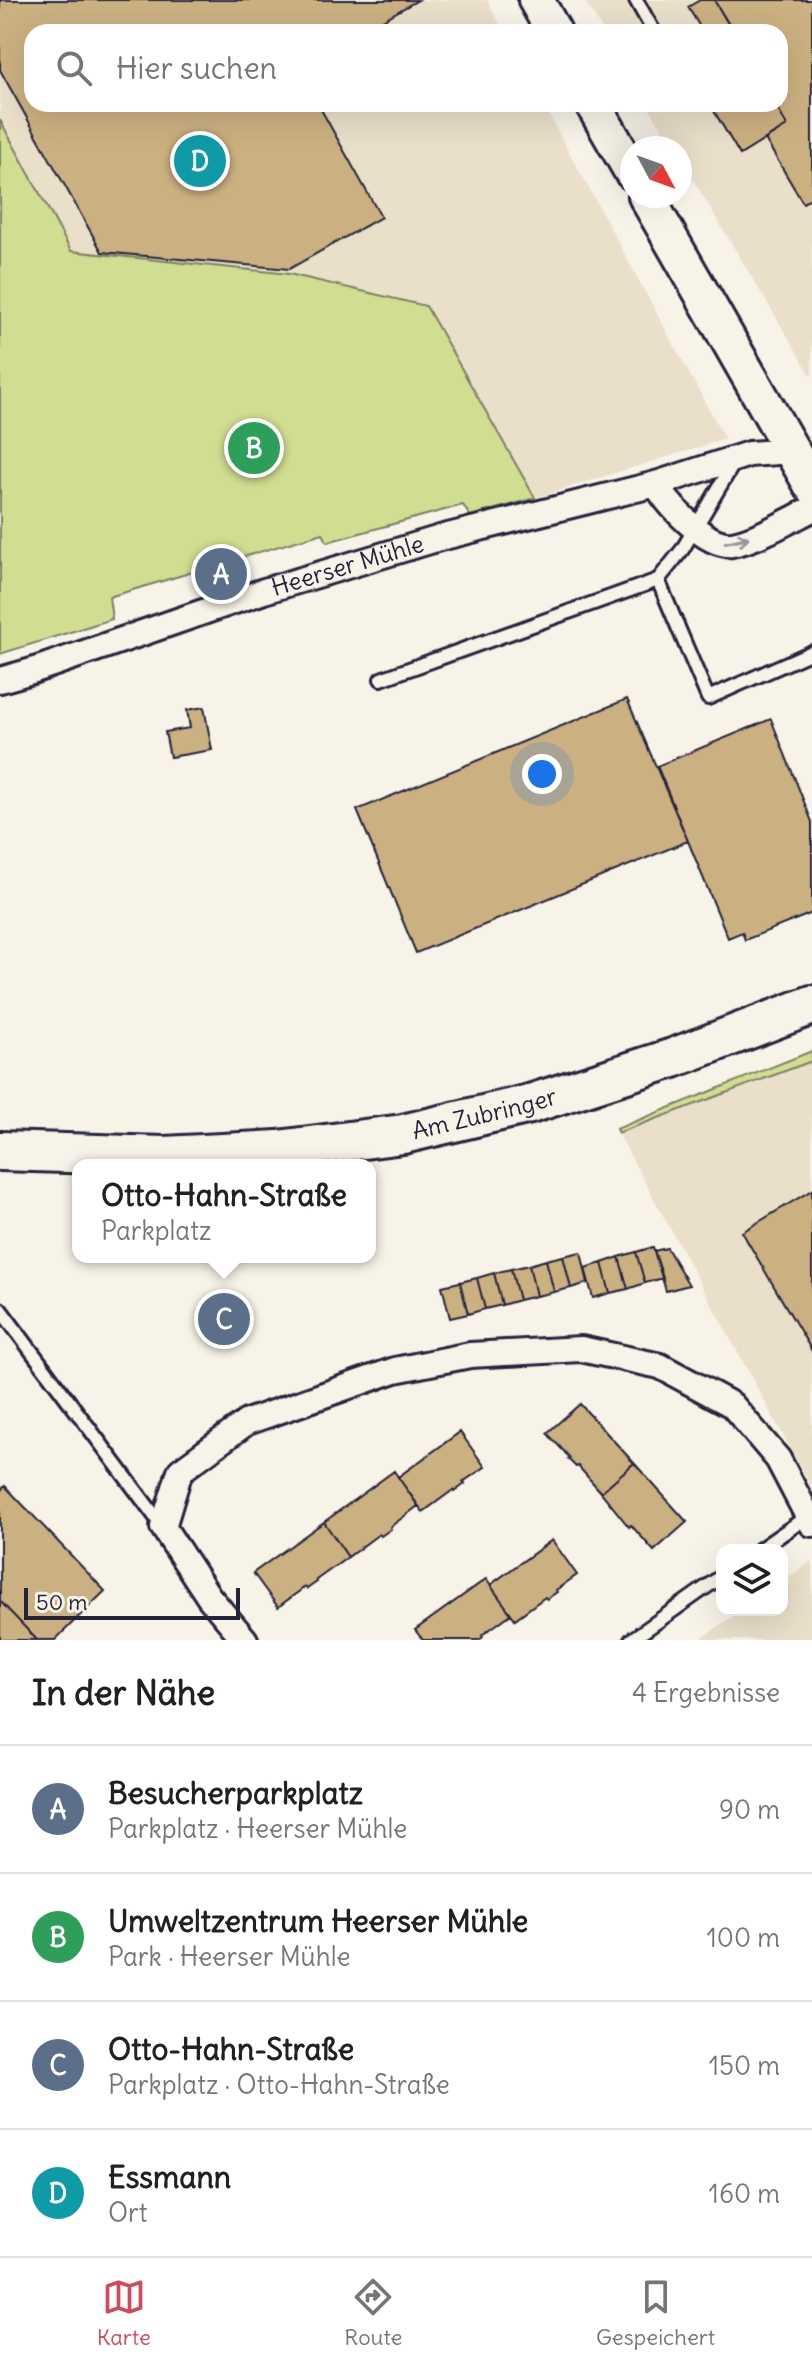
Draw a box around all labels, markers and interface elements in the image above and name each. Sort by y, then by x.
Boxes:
search box [24,24,788,112]
icon: search [52,46,96,90]
text: Hier suchen [116,49,277,87]
pin: D [174,131,226,191]
north arrow [620,136,692,208]
pin: B [228,418,280,478]
street label: Heerser Mühle [268,528,427,602]
one-way arrow [723,532,749,547]
pin: A [195,544,247,604]
your location [522,754,562,794]
street label: Am Zubringer [409,1080,560,1145]
popup [72,1159,376,1263]
text: Otto-Hahn-Straße [101,1176,347,1214]
text: Parkplatz [101,1214,211,1247]
pin: C [198,1289,250,1349]
map controls [716,1544,788,1616]
button: layers [716,1544,788,1616]
scale bar [24,1584,240,1620]
text: 50 m [36,1588,88,1616]
text: In der Nähe [32,1671,215,1714]
text: 4 Ergebnisse [632,1676,780,1709]
text: Besucherparkplatz [108,1774,363,1812]
text: A [50,1793,66,1826]
text: 90 m [719,1793,780,1826]
text: Parkplatz · Heerser Mühle [108,1812,407,1845]
text: Umweltzentrum Heerser Mühle [108,1902,528,1940]
text: B [49,1921,67,1954]
text: 100 m [706,1921,780,1954]
text: Park · Heerser Mühle [108,1940,351,1973]
text: Otto-Hahn-Straße [108,2030,354,2068]
text: C [49,2049,67,2082]
text: 150 m [709,2049,780,2082]
text: Parkplatz · Otto-Hahn-Straße [108,2068,450,2101]
text: Essmann [108,2158,231,2196]
text: D [49,2177,67,2210]
text: 160 m [709,2177,780,2210]
text: Ort [108,2196,148,2229]
tab: Karte [97,2275,151,2351]
tab: Route [344,2275,402,2351]
tab: Gespeichert [596,2275,715,2351]

